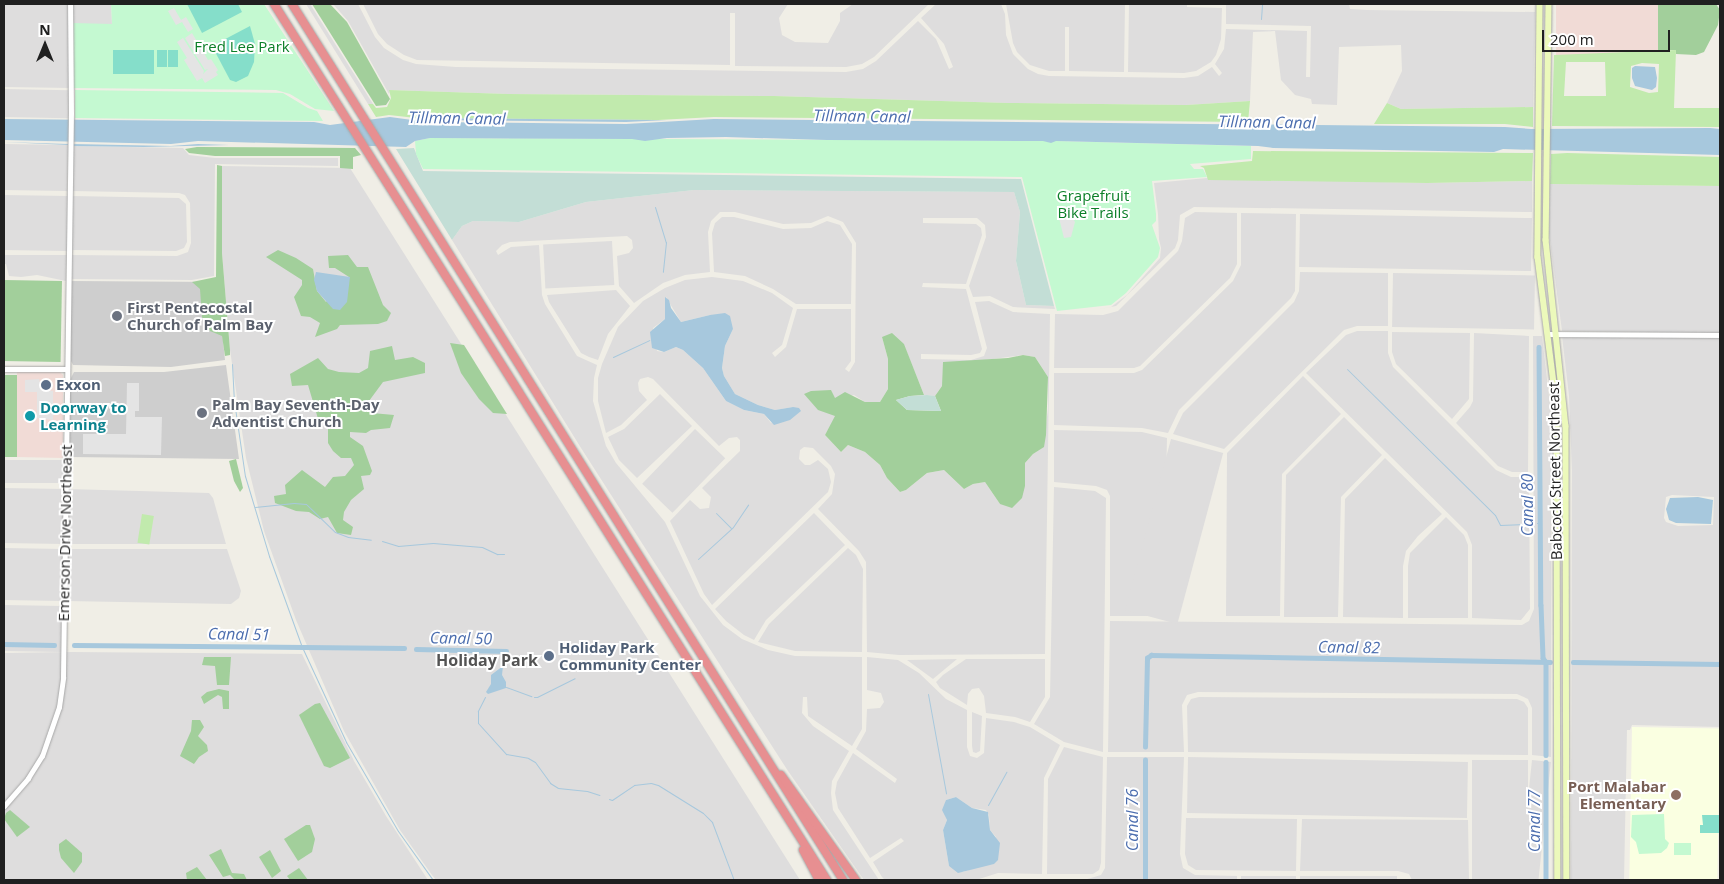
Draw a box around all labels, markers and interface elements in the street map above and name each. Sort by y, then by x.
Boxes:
north arrow [20,20,70,70]
text: N [39,20,51,39]
scale bar [1544,20,1672,52]
text: 200 m [1550,29,1594,49]
park label: Fred Lee Park [194,38,290,56]
water label: Tillman Canal [813,106,911,126]
water label: Tillman Canal [408,108,506,128]
water label: Tillman Canal [1218,112,1316,132]
park label: Grapefruit Bike Trails [1057,186,1129,221]
place label: First Pentecostal Church of Palm Bay [127,298,273,333]
marker: First Pentecostal Church of Palm Bay [111,310,123,322]
place label: Exxon [56,376,101,394]
marker: Exxon [40,379,52,391]
street label: Babcock Street Northeast [1544,382,1566,560]
place label: Palm Bay Seventh-Day Adventist Church [212,395,380,430]
place label: Doorway to Learning [40,398,127,433]
marker: Palm Bay Seventh-Day Adventist Church [196,407,208,419]
marker: Doorway to Learning [24,410,36,422]
street label: Emerson Drive Northeast [54,444,76,622]
water label: Canal 80 [1517,474,1537,536]
water label: Canal 51 [208,624,270,644]
water label: Canal 50 [430,628,492,648]
water label: Canal 82 [1318,637,1380,657]
place label: Holiday Park Community Center [559,638,701,673]
district label: Holiday Park [436,650,538,670]
marker: Holiday Park Community Center [543,650,555,662]
place label: Port Malabar Elementary [1568,777,1666,812]
water label: Canal 76 [1122,789,1142,851]
marker: Port Malabar Elementary [1670,789,1682,801]
water label: Canal 77 [1524,790,1544,852]

